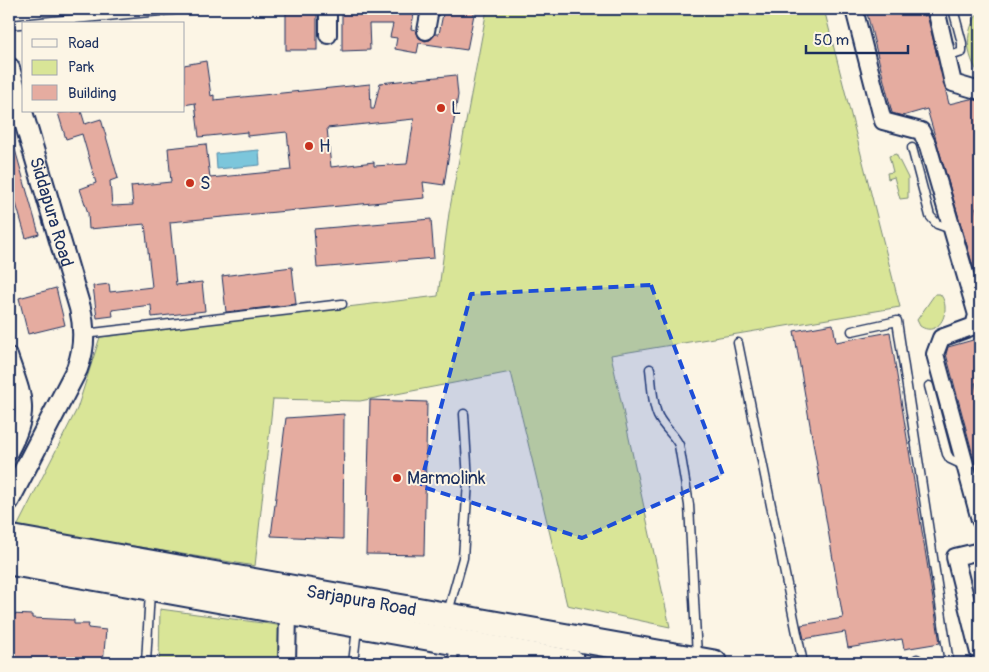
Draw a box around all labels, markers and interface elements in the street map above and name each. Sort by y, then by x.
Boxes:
legend [22,22,185,112]
scale bar [806,22,909,54]
text: 50 m [814,31,849,50]
text: Road [68,34,99,53]
text: Park [68,58,95,77]
text: Building [68,84,116,103]
place label: L [451,97,461,120]
marker: L [435,102,447,114]
place label: H [319,135,330,158]
marker: H [303,140,315,152]
street label: Siddapura Road [24,154,79,269]
place label: S [200,172,211,195]
marker: S [184,177,196,189]
place label: Marmolink [407,467,486,490]
marker: Marmolink [391,472,403,484]
street label: Sarjapura Road [305,579,418,622]

